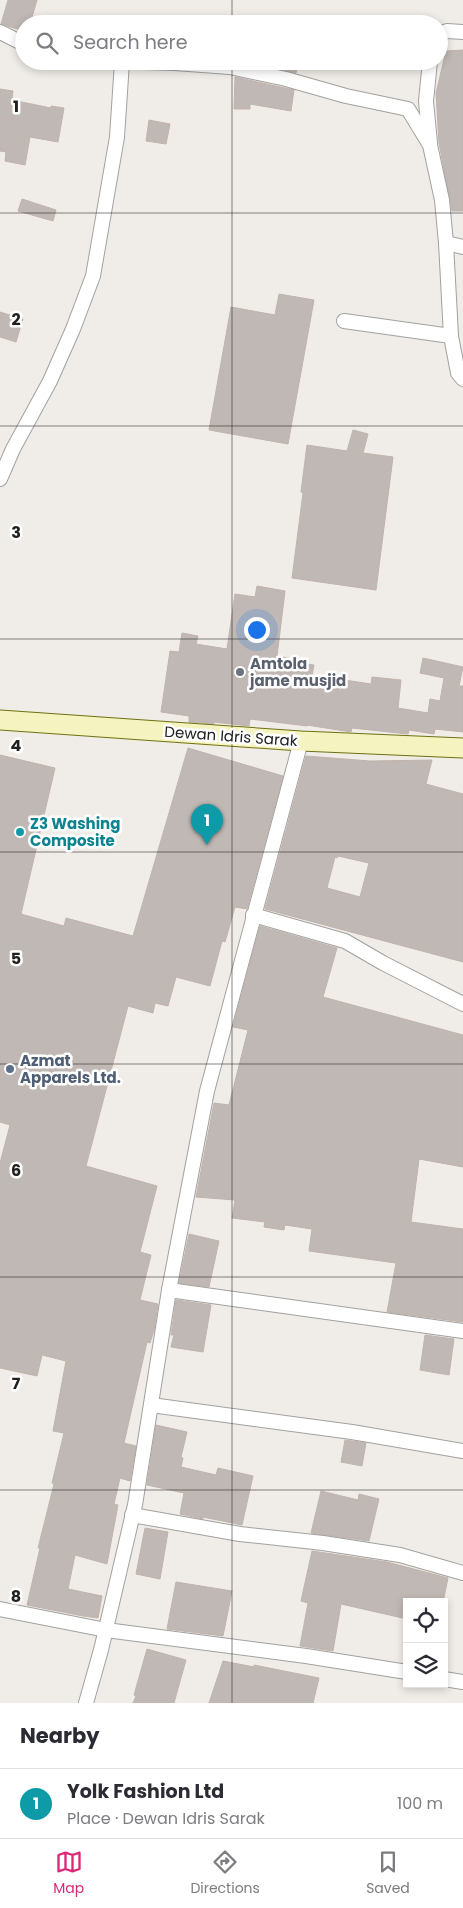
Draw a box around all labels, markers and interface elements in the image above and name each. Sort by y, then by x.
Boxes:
search box [15,15,448,70]
icon: search [33,29,61,57]
text: Search here [73,29,187,56]
text: 1 [13,95,19,118]
text: 2 [11,308,21,331]
text: 3 [11,521,21,544]
your location [244,617,270,643]
place label: Amtola jame musjid [249,653,346,691]
marker: Amtola jame musjid [234,666,246,678]
street label: Dewan Idris Sarak [164,721,298,751]
text: 4 [11,734,22,757]
pin: 1 [191,804,223,845]
place label: Z3 Washing Composite [30,813,120,851]
marker: Z3 Washing Composite [14,826,26,838]
text: 5 [11,947,21,970]
place label: Azmat Apparels Ltd. [20,1050,121,1088]
marker: Azmat Apparels Ltd. [4,1063,16,1075]
text: 6 [11,1159,21,1182]
text: 7 [12,1372,21,1395]
text: 8 [11,1585,21,1608]
map controls [403,1598,448,1688]
button: locate [403,1598,448,1643]
button: layers [403,1643,448,1688]
text: Nearby [20,1721,100,1750]
text: Yolk Fashion Ltd [67,1778,224,1805]
text: 1 [33,1792,39,1815]
text: 100 m [397,1792,443,1815]
text: Place · Dewan Idris Sarak [67,1807,265,1830]
tab: Map [53,1848,84,1899]
tab: Directions [190,1848,260,1899]
tab: Saved [366,1848,410,1899]

